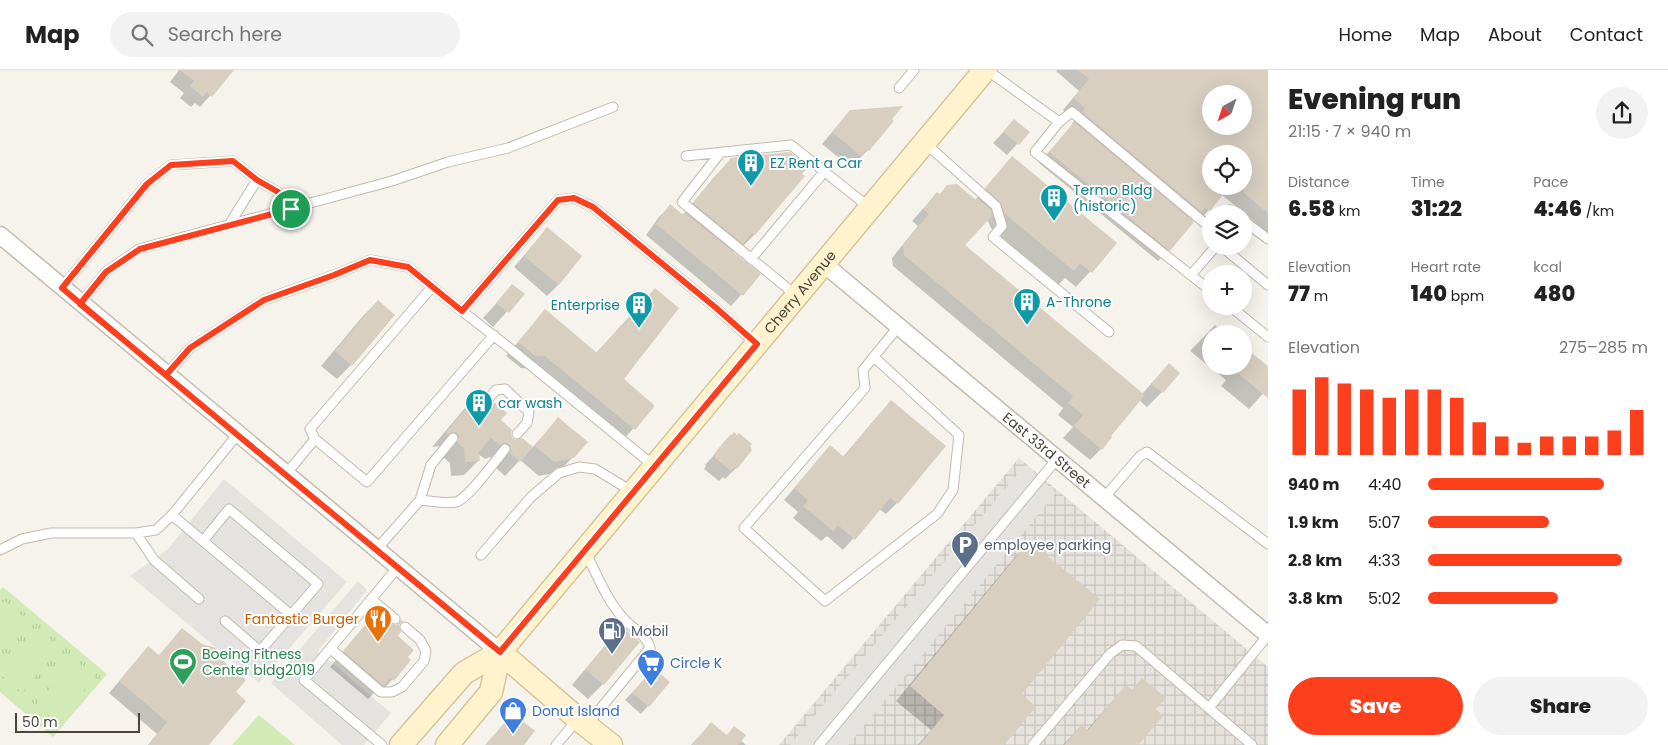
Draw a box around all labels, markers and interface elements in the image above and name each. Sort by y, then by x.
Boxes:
search box [110,12,460,57]
text: Map [25,18,80,51]
icon: search [128,21,156,49]
text: Search here [168,21,282,48]
text: Home [1338,22,1392,47]
text: Map [1420,22,1460,47]
text: About [1488,22,1542,47]
text: Contact [1570,22,1643,47]
text: Evening run [1288,80,1461,119]
north arrow [1202,85,1252,135]
map controls [1202,85,1252,375]
button: share [1596,87,1648,139]
text: 21:15 · 7 × 940 m [1288,120,1411,143]
button: locate [1202,145,1252,195]
building icon: EZ Rent a Car [736,148,766,187]
place label: EZ Rent a Car [770,153,862,173]
text: Distance [1288,172,1349,192]
text: Time [1411,172,1445,192]
text: Pace [1533,172,1568,192]
place label: Termo Bldg (historic) [1073,180,1153,216]
building icon: Termo Bldg (historic) [1039,183,1069,222]
pin [270,188,312,230]
text: 6.58 [1288,194,1335,223]
text: 31:22 [1411,194,1462,223]
text: 4:46 [1533,194,1582,223]
icon: arrive [277,195,305,223]
text: km [1335,201,1361,221]
text: /km [1582,201,1614,221]
button: layers [1202,205,1252,255]
street label: Cherry Avenue [759,246,841,338]
text: Elevation [1288,257,1351,277]
text: Heart rate [1411,257,1481,277]
text: kcal [1533,257,1562,277]
button: + [1202,265,1252,315]
text: 77 [1288,279,1310,308]
text: 140 [1411,279,1447,308]
text: 480 [1533,279,1575,308]
text: m [1310,286,1328,306]
text: bpm [1447,286,1484,306]
building icon: A-Throne [1012,287,1042,326]
building icon: Enterprise [624,290,654,329]
place label: A-Throne [1046,292,1112,312]
place label: Enterprise [551,295,620,315]
button: − [1202,325,1252,375]
text: Elevation [1288,336,1360,359]
text: 275–285 m [1559,336,1648,359]
building icon: car wash [464,388,494,427]
place label: car wash [498,393,562,413]
street label: East 33rd Street [998,407,1095,493]
text: 940 m [1288,473,1339,496]
text: 4:40 [1368,473,1402,496]
text: 1.9 km [1288,511,1339,534]
text: 5:07 [1368,511,1400,534]
parking icon: employee parking [950,530,980,569]
place label: employee parking [984,535,1111,555]
text: 2.8 km [1288,549,1342,572]
text: 4:33 [1368,549,1400,572]
text: 3.8 km [1288,587,1343,610]
text: 5:02 [1368,587,1401,610]
restaurant icon: Fantastic Burger [363,604,393,643]
place label: Fantastic Burger [245,609,359,629]
fuel station icon: Mobil [597,616,627,655]
place label: Mobil [631,621,668,641]
place label: Boeing Fitness Center bldg2019 [202,644,315,680]
sports icon: Boeing Fitness Center bldg2019 [168,647,198,686]
supermarket icon: Circle K [636,648,666,687]
place label: Circle K [670,653,723,673]
button: Save [1288,677,1463,735]
button: Share [1473,677,1648,735]
shop icon: Donut Island [498,696,528,735]
place label: Donut Island [532,701,620,721]
scale bar [15,710,140,733]
text: 50 m [22,712,58,732]

